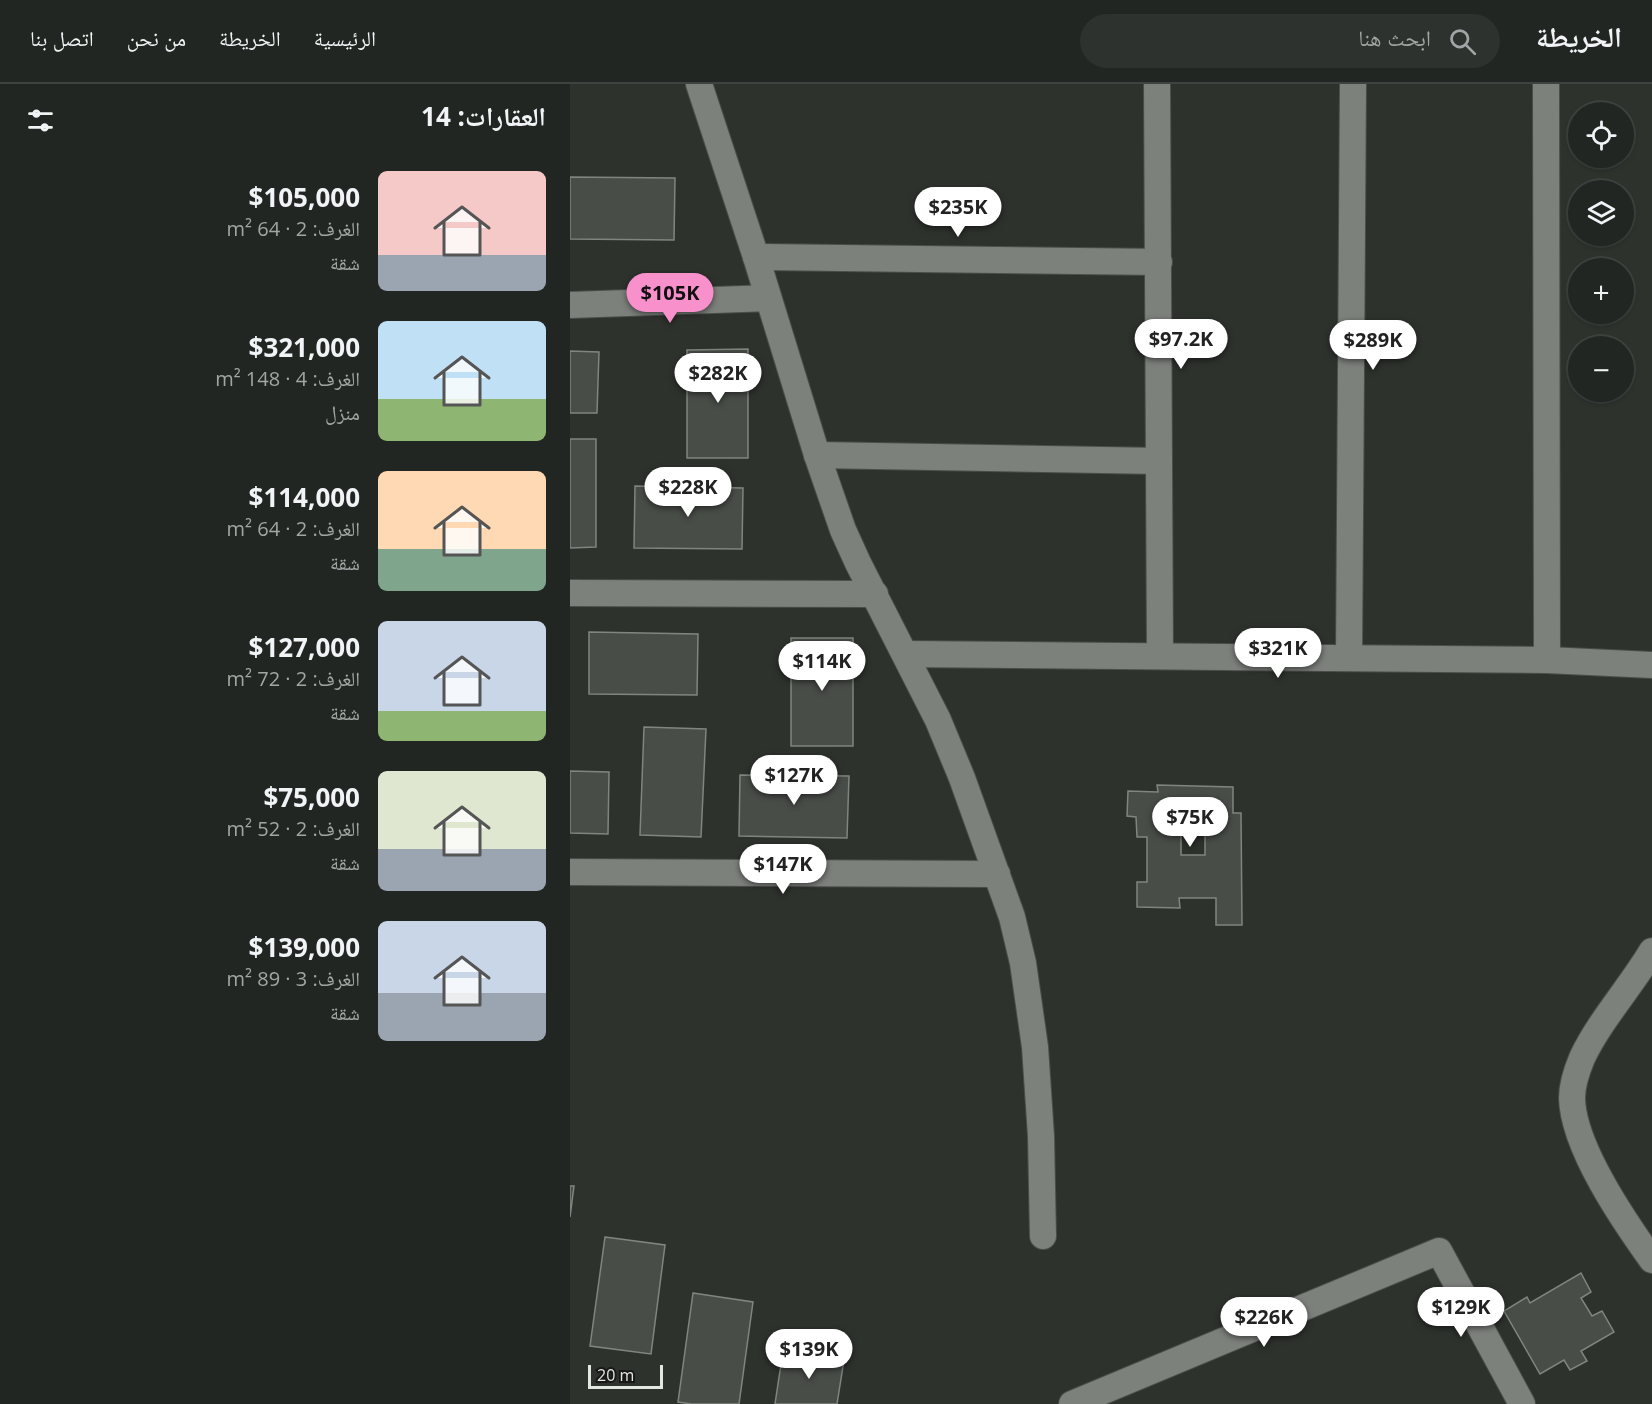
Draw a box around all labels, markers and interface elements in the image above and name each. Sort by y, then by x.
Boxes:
search box [1080,14,1500,68]
text: الخريطة [1536,17,1622,55]
text: ابحث هنا [1358,22,1431,52]
text: اتصل بنا [30,24,94,52]
text: من نحن [127,24,186,52]
text: الخريطة [219,24,281,52]
text: الرئيسية [314,24,376,52]
icon: search [1446,25,1479,58]
text: العقارات: 14 [421,98,546,134]
map controls [1568,102,1634,402]
button: locate [1568,102,1634,168]
icon: filters [24,104,57,137]
text: $105,000 [249,179,360,215]
button: layers [1568,180,1634,246]
pin: $235K [916,187,1000,238]
text: $235K [928,193,988,220]
icon: home [426,195,498,267]
text: الغرف: 2 · 64 m² [227,215,360,242]
text: شقة [330,249,360,276]
button: + [1568,258,1634,324]
pin: $105K [628,273,712,324]
text: $105K [640,279,700,306]
pin: $97.2K [1132,319,1230,370]
pin: $289K [1331,320,1415,371]
text: $97.2K [1149,325,1213,352]
text: $289K [1343,326,1403,353]
text: $321,000 [249,329,360,365]
button: − [1568,336,1634,402]
icon: home [426,345,498,417]
pin: $282K [676,353,760,404]
text: $282K [688,359,748,386]
text: الغرف: 4 · 148 m² [215,365,360,392]
text: منزل [325,399,360,426]
pin: $228K [646,467,730,518]
text: $228K [658,473,718,500]
text: $114,000 [249,479,360,515]
icon: home [426,495,498,567]
text: الغرف: 2 · 64 m² [227,515,360,542]
text: شقة [330,549,360,576]
pin: $321K [1236,628,1320,679]
text: $127,000 [249,629,360,665]
text: $321K [1248,634,1308,661]
pin: $114K [780,641,864,692]
icon: home [426,645,498,717]
text: $114K [792,647,852,674]
text: الغرف: 2 · 72 m² [227,665,360,692]
text: شقة [330,699,360,726]
pin: $127K [752,755,836,806]
text: $127K [764,761,824,788]
text: $75,000 [263,779,360,815]
icon: home [426,795,498,867]
pin: $75K [1154,797,1226,848]
text: $75K [1166,803,1214,830]
text: الغرف: 2 · 52 m² [227,815,360,842]
pin: $147K [741,844,825,895]
text: شقة [330,849,360,876]
text: $147K [753,850,813,877]
text: $139,000 [249,929,360,965]
icon: home [426,945,498,1017]
text: الغرف: 3 · 89 m² [227,965,360,992]
text: شقة [330,999,360,1026]
pin: $129K [1419,1287,1503,1338]
text: $129K [1431,1293,1491,1320]
pin: $226K [1222,1297,1306,1348]
text: $226K [1234,1303,1294,1330]
pin: $139K [767,1329,851,1380]
text: $139K [779,1335,839,1362]
scale bar [588,1362,663,1390]
text: 20 m [597,1364,634,1386]

